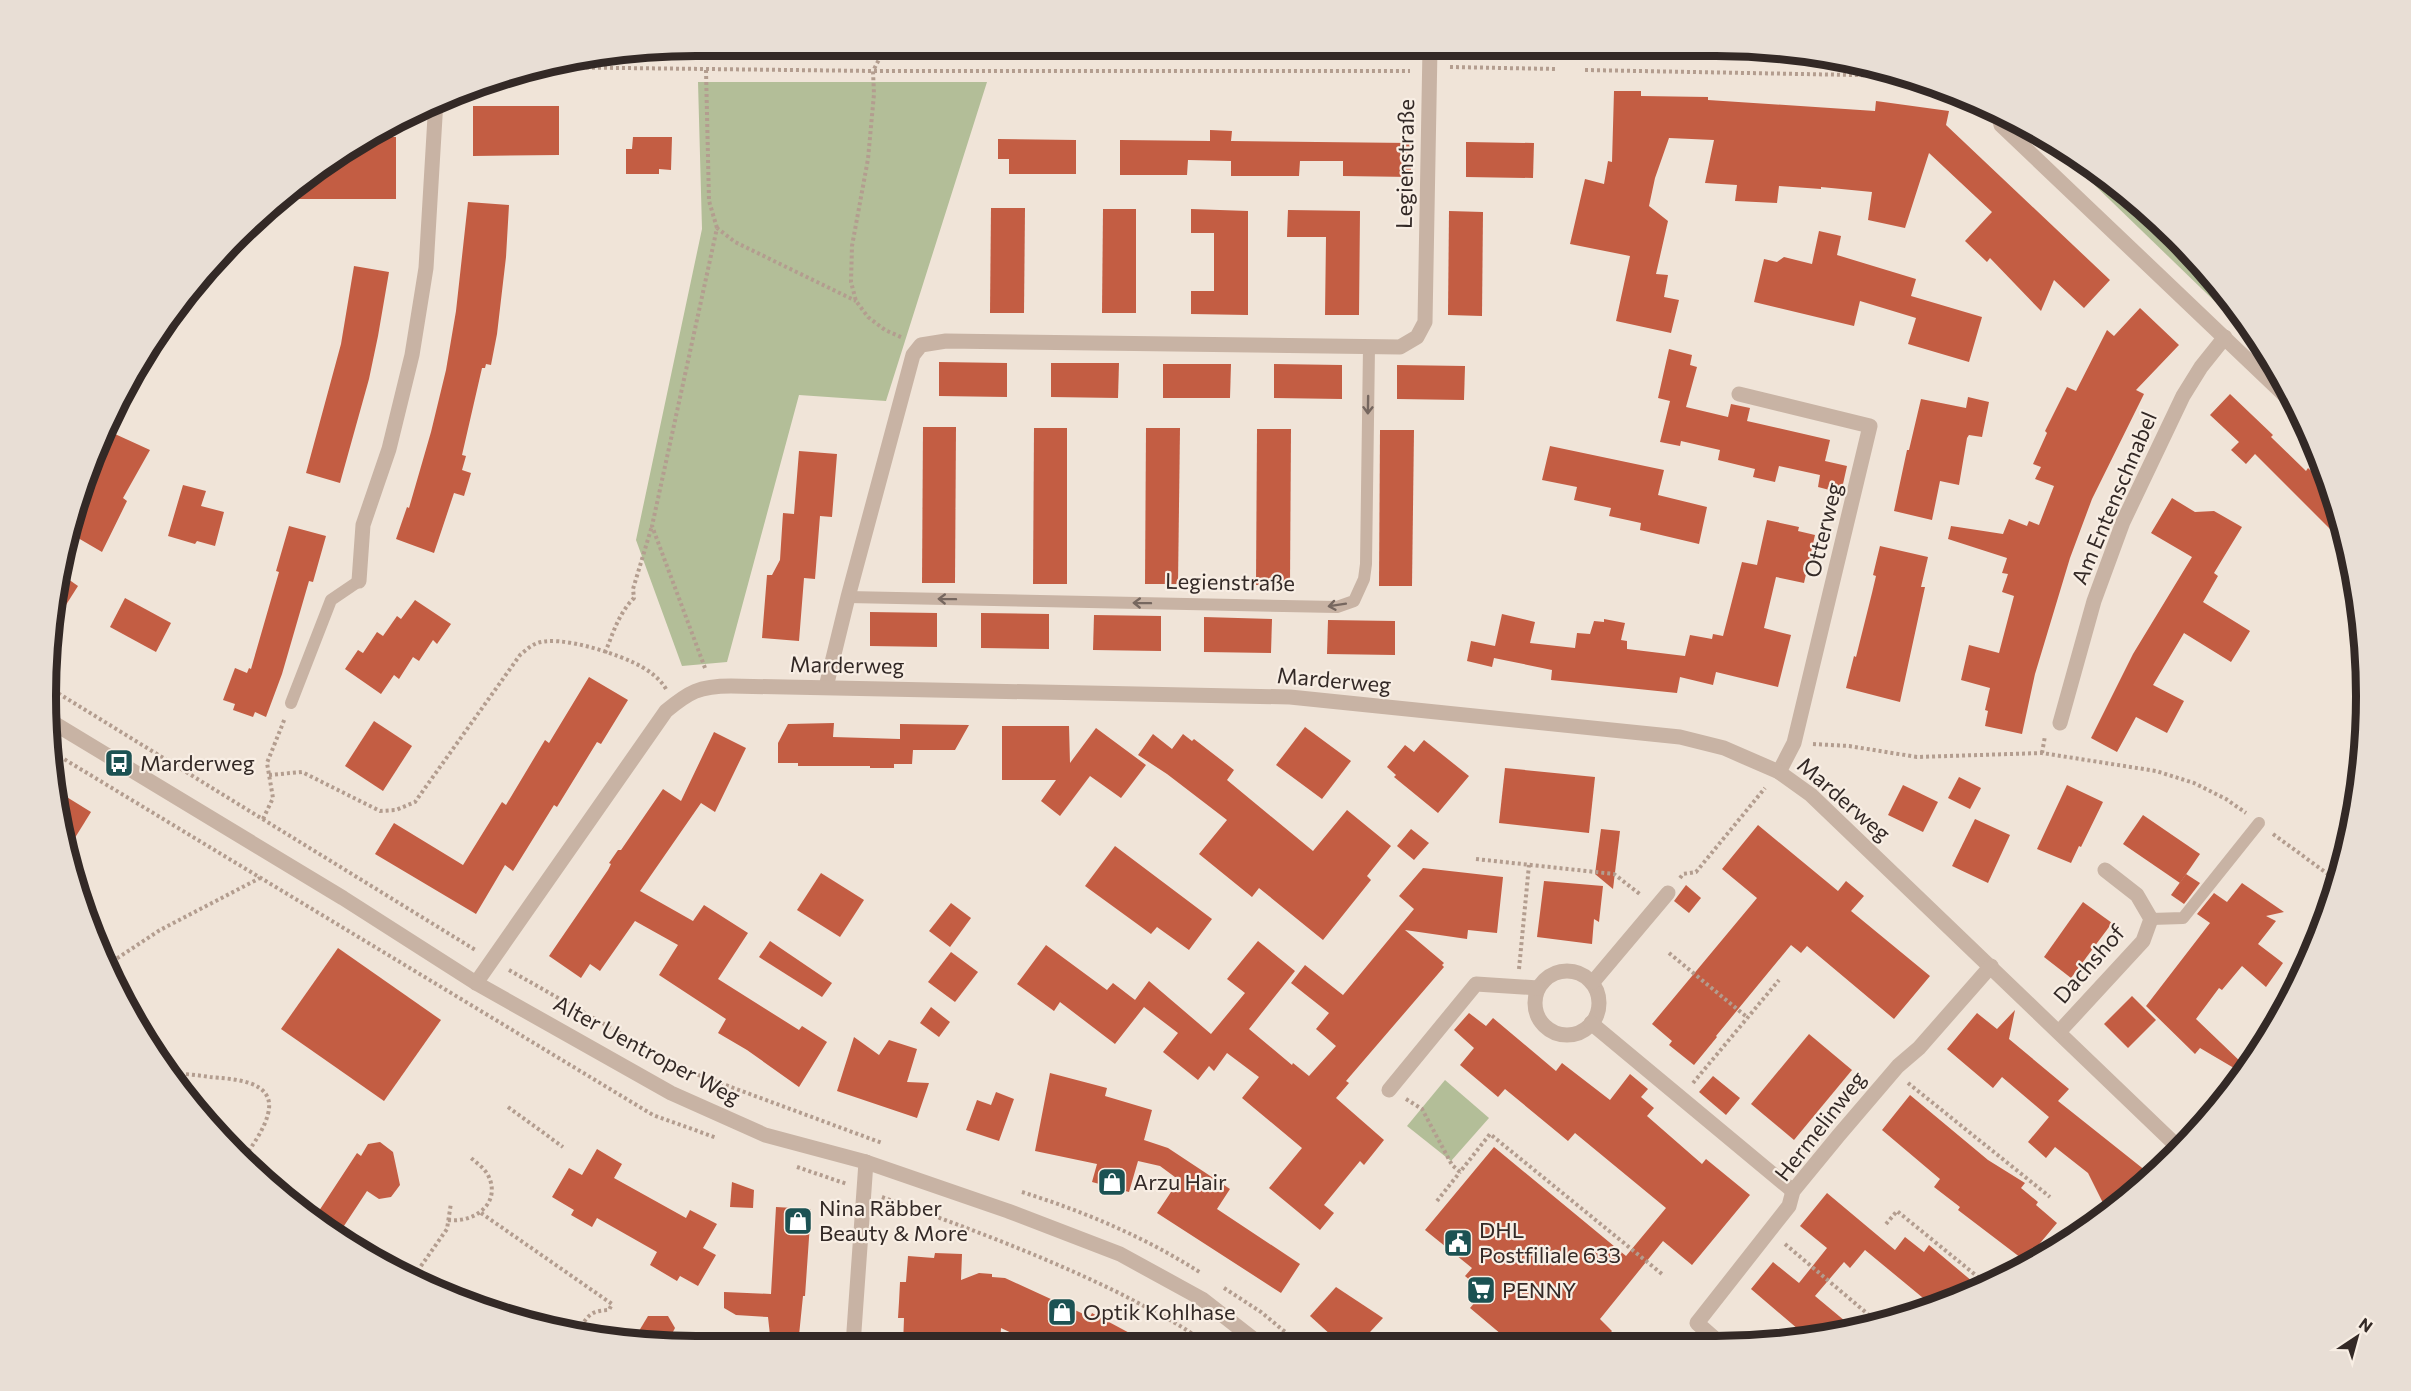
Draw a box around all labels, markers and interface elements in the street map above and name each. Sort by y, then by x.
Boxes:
street label: Legienstraße [1390,99,1419,229]
one-way arrow [1362,395,1374,415]
street label: Am Entenschnabel [2065,407,2162,588]
street label: Otterweg [1798,479,1847,580]
street label: Legienstraße [1165,567,1295,596]
one-way arrow [938,593,958,605]
one-way arrow [1133,597,1153,609]
one-way arrow [1328,599,1347,610]
street label: Marderweg [789,650,905,679]
street label: Marderweg [1276,661,1392,698]
bus stop icon: Marderweg [103,747,135,779]
place label: Marderweg [140,749,255,776]
street label: Marderweg [1792,751,1896,846]
street label: Dachshof [2047,919,2130,1009]
street label: Alter Uentroper Weg [549,989,745,1110]
street label: Hermelinweg [1768,1065,1871,1186]
shop icon: Arzu Hair [1096,1166,1128,1198]
place label: Arzu Hair [1133,1168,1227,1195]
place label: Nina Räbber Beauty & More [819,1194,968,1246]
shop icon: Nina Räbber Beauty & More [782,1205,814,1237]
place label: DHL Postfiliale 633 [1479,1216,1621,1268]
public building icon: DHL Postfiliale 633 [1442,1227,1474,1259]
supermarket icon: PENNY [1465,1274,1497,1306]
place label: PENNY [1502,1276,1576,1303]
shop icon: Optik Kohlhase [1046,1296,1078,1328]
place label: Optik Kohlhase [1083,1298,1236,1325]
north arrow [2327,1307,2387,1367]
text: N [2356,1313,2377,1336]

